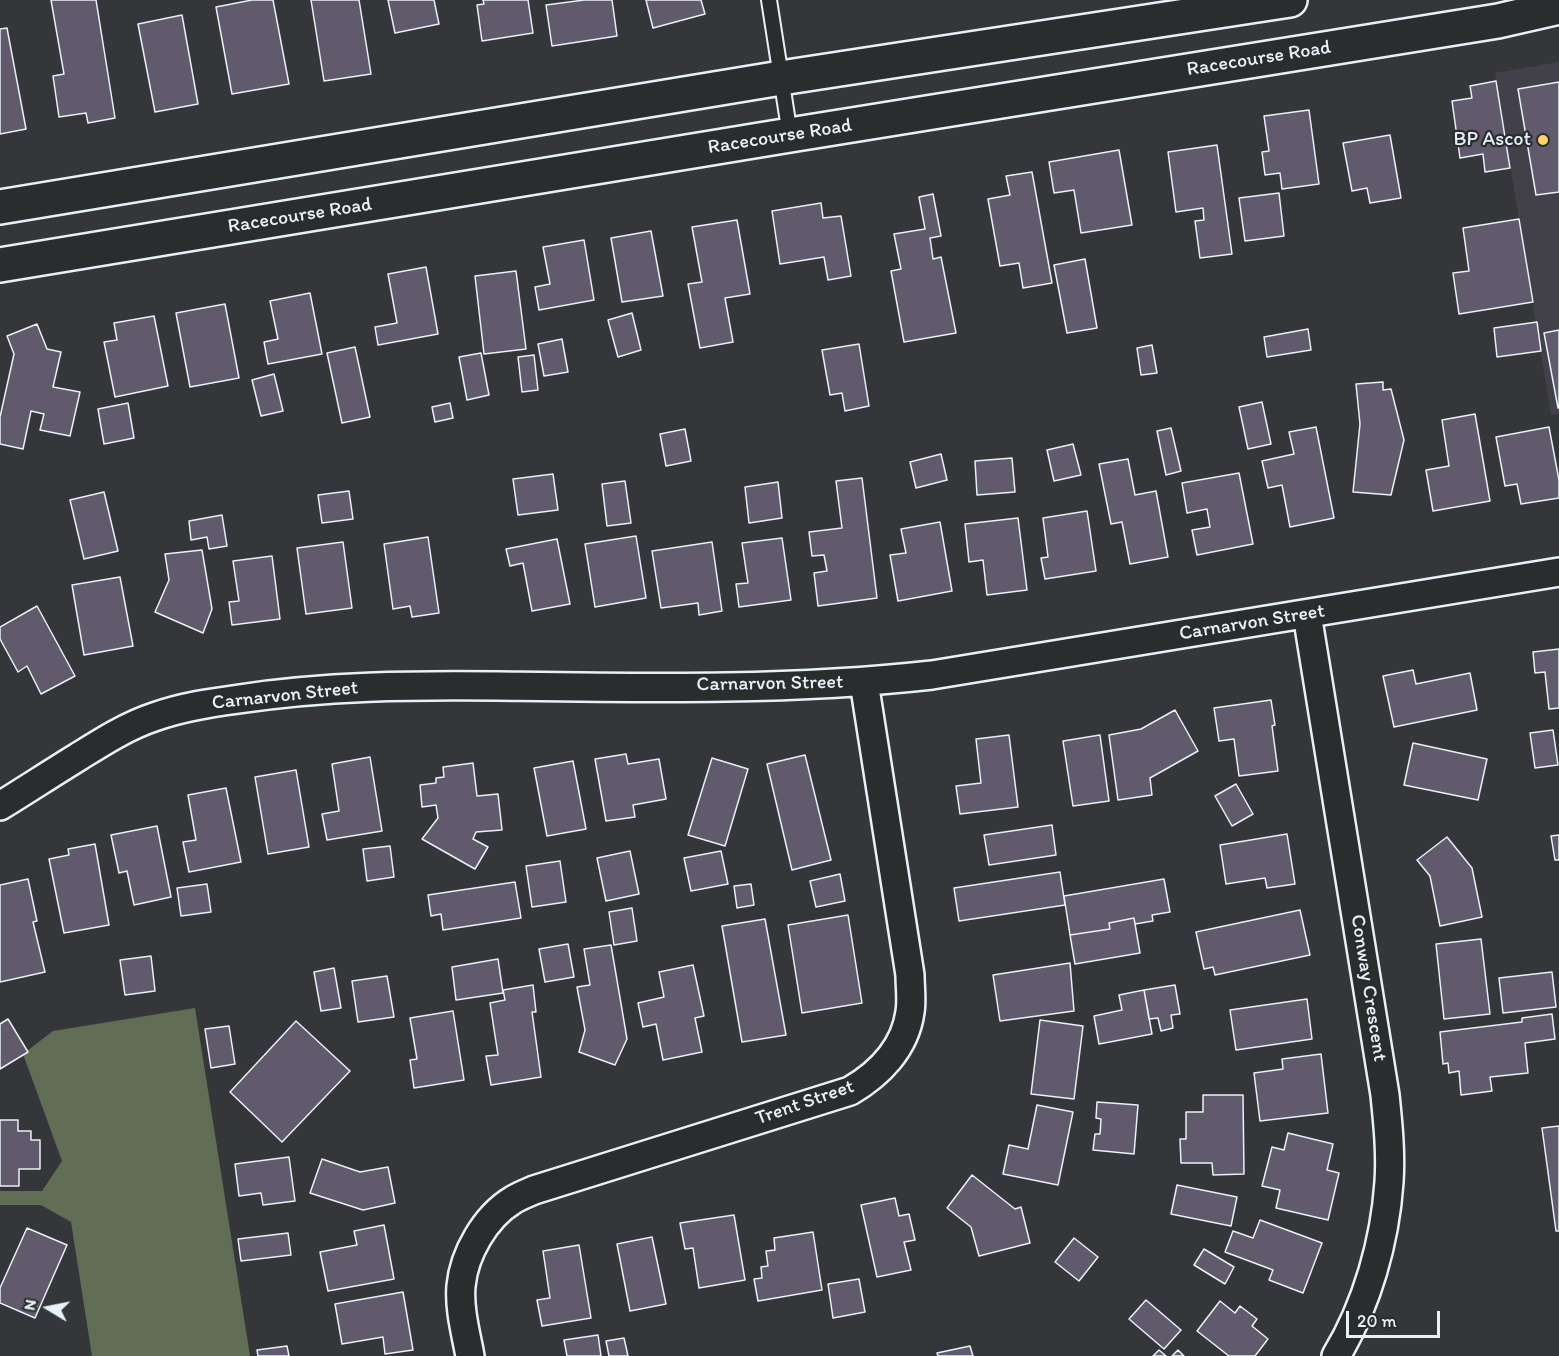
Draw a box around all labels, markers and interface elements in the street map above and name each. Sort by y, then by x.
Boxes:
street label: Racecourse Road [1185,36,1333,82]
street label: Racecourse Road [706,114,854,160]
place label: BP Ascot [1454,128,1531,152]
marker: BP Ascot [1536,133,1550,147]
street label: Racecourse Road [226,193,374,239]
street label: Carnarvon Street [1177,600,1327,646]
street label: Carnarvon Street [696,671,844,697]
street label: Carnarvon Street [211,676,359,716]
street label: Conway Crescent [1345,913,1391,1063]
street label: Trent Street [752,1075,858,1131]
north arrow [18,1278,78,1338]
text: N [19,1298,40,1312]
scale bar [1349,1299,1444,1337]
text: 20 m [1357,1310,1397,1332]

